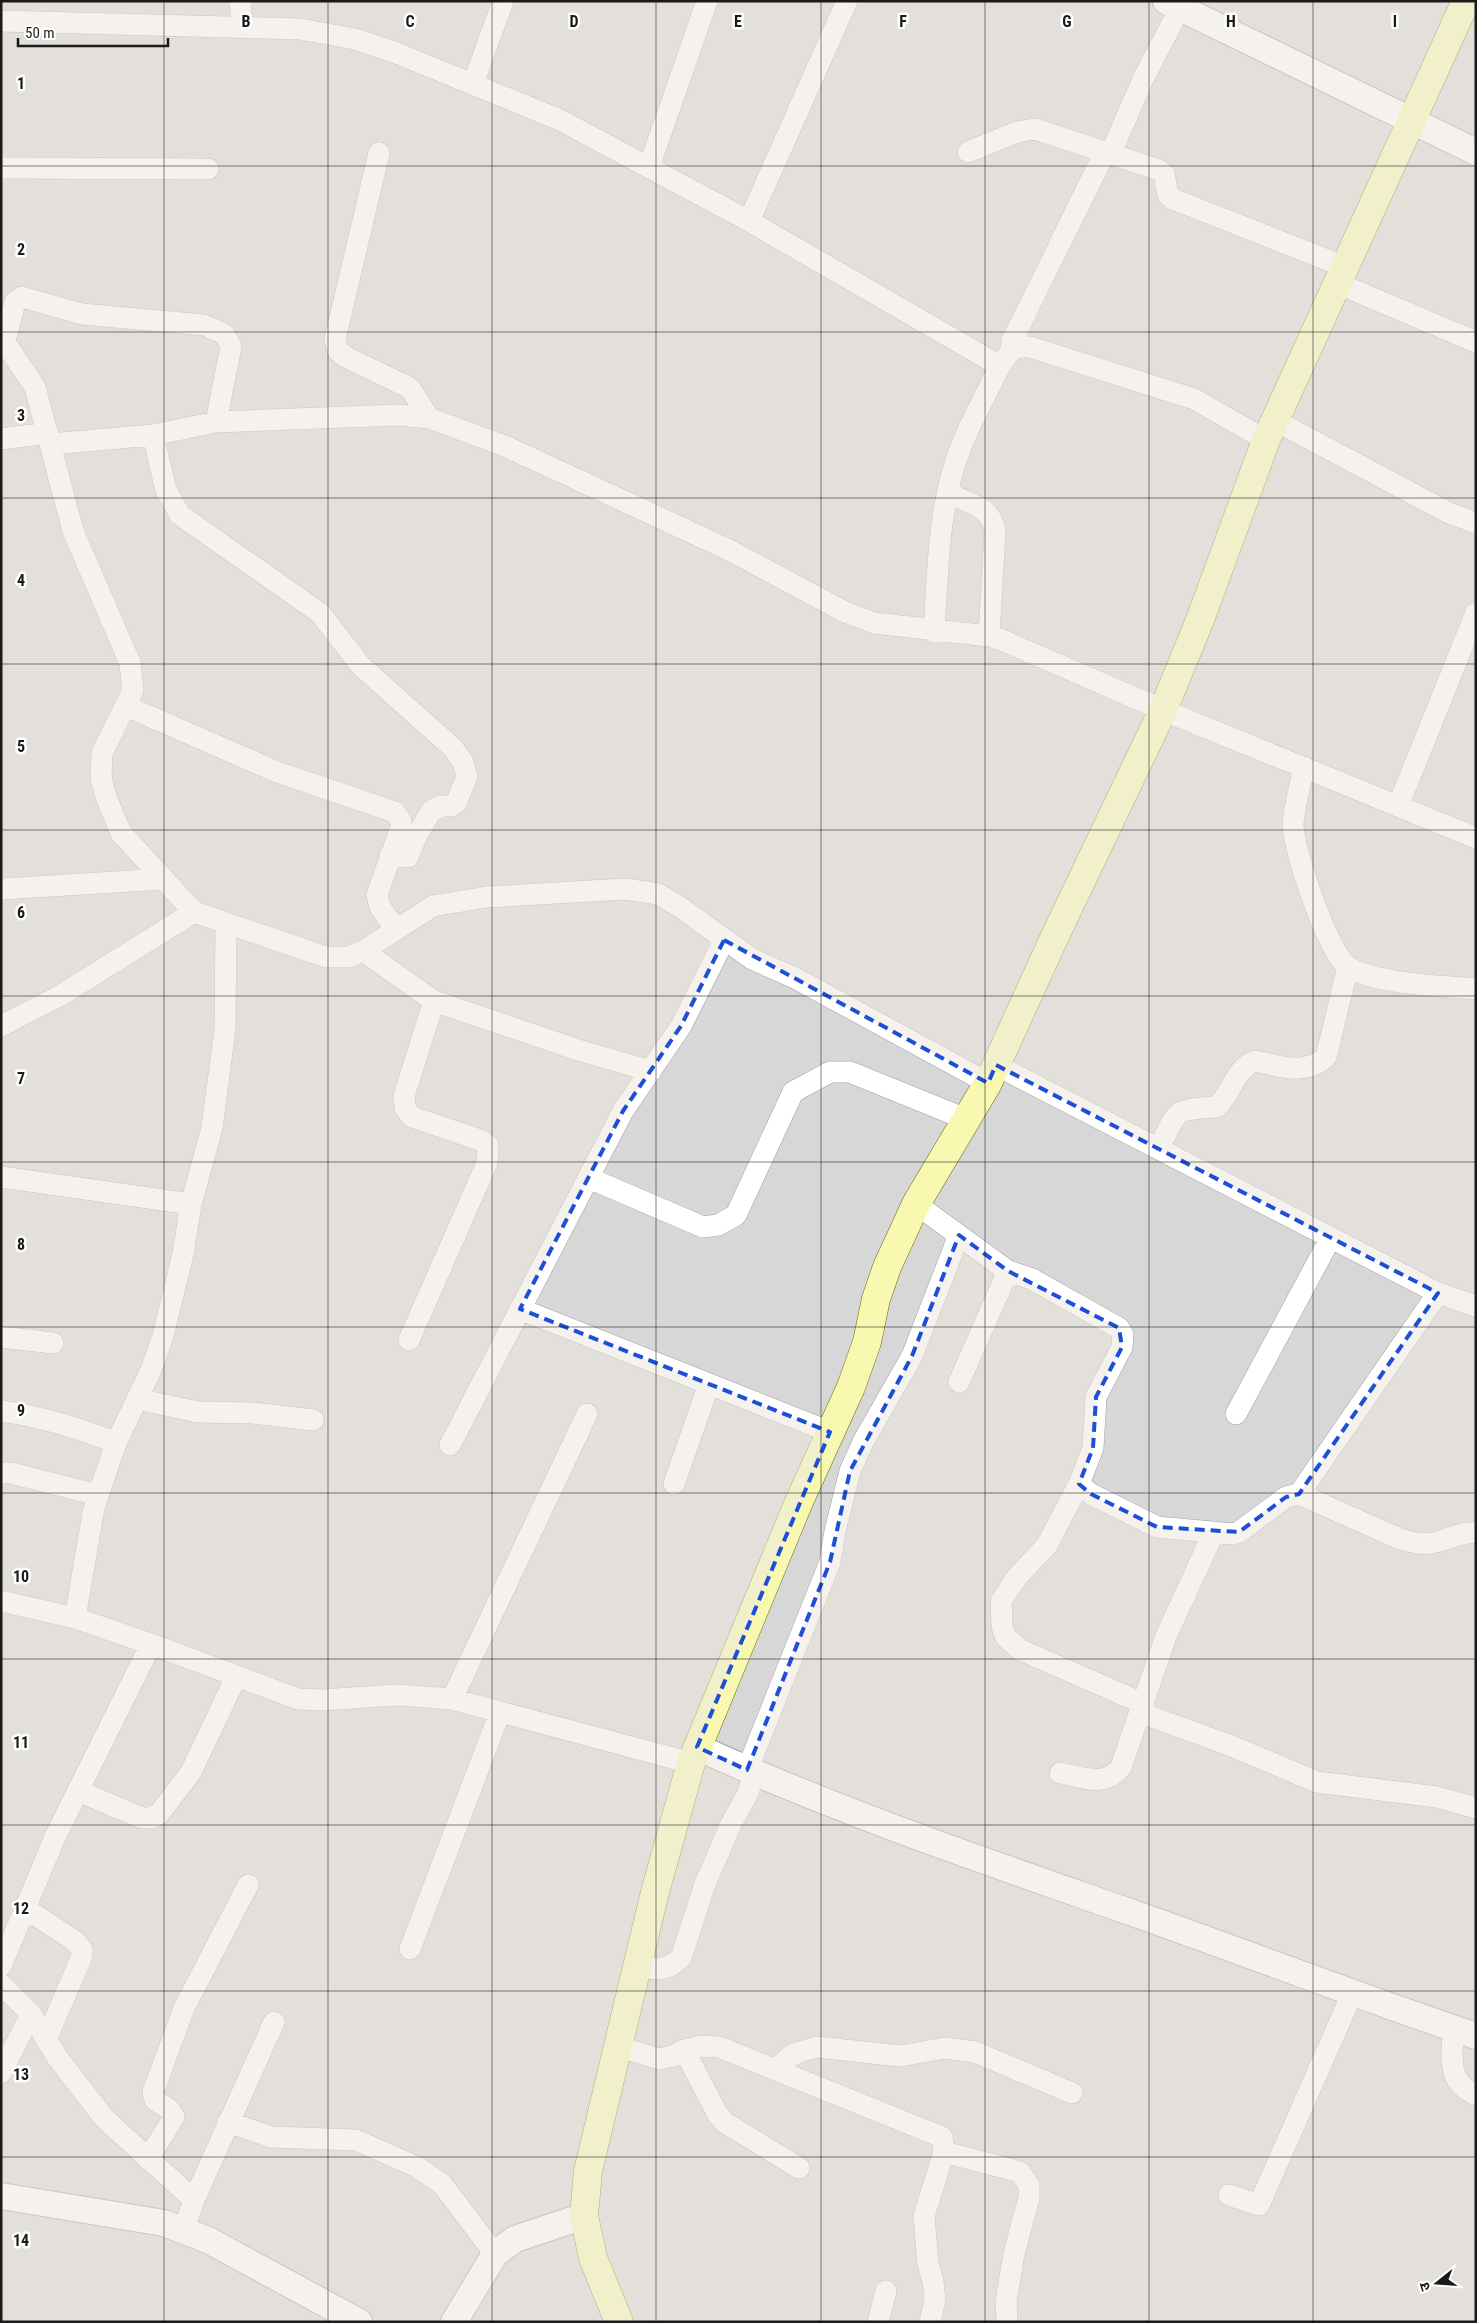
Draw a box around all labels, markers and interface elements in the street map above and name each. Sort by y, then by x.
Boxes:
text: B [242,12,251,31]
text: C [405,12,415,31]
text: D [569,12,579,31]
text: E [734,12,742,31]
text: F [899,12,907,31]
text: G [1062,12,1072,31]
text: H [1226,12,1236,31]
text: I [1393,12,1397,31]
scale bar [18,15,168,47]
text: 50 m [25,24,55,42]
text: 1 [17,74,25,93]
text: 2 [17,240,25,259]
text: 3 [17,406,25,425]
text: 4 [17,571,25,590]
text: 5 [17,737,25,756]
text: 6 [17,903,25,922]
text: 7 [17,1069,25,1088]
text: 8 [17,1235,25,1254]
text: 9 [17,1401,25,1420]
text: 10 [13,1567,29,1586]
text: 11 [13,1733,29,1752]
text: 12 [13,1899,29,1918]
text: 13 [13,2065,29,2084]
text: 14 [13,2231,29,2250]
north arrow [1412,2258,1462,2308]
text: उ [1415,2280,1433,2293]

